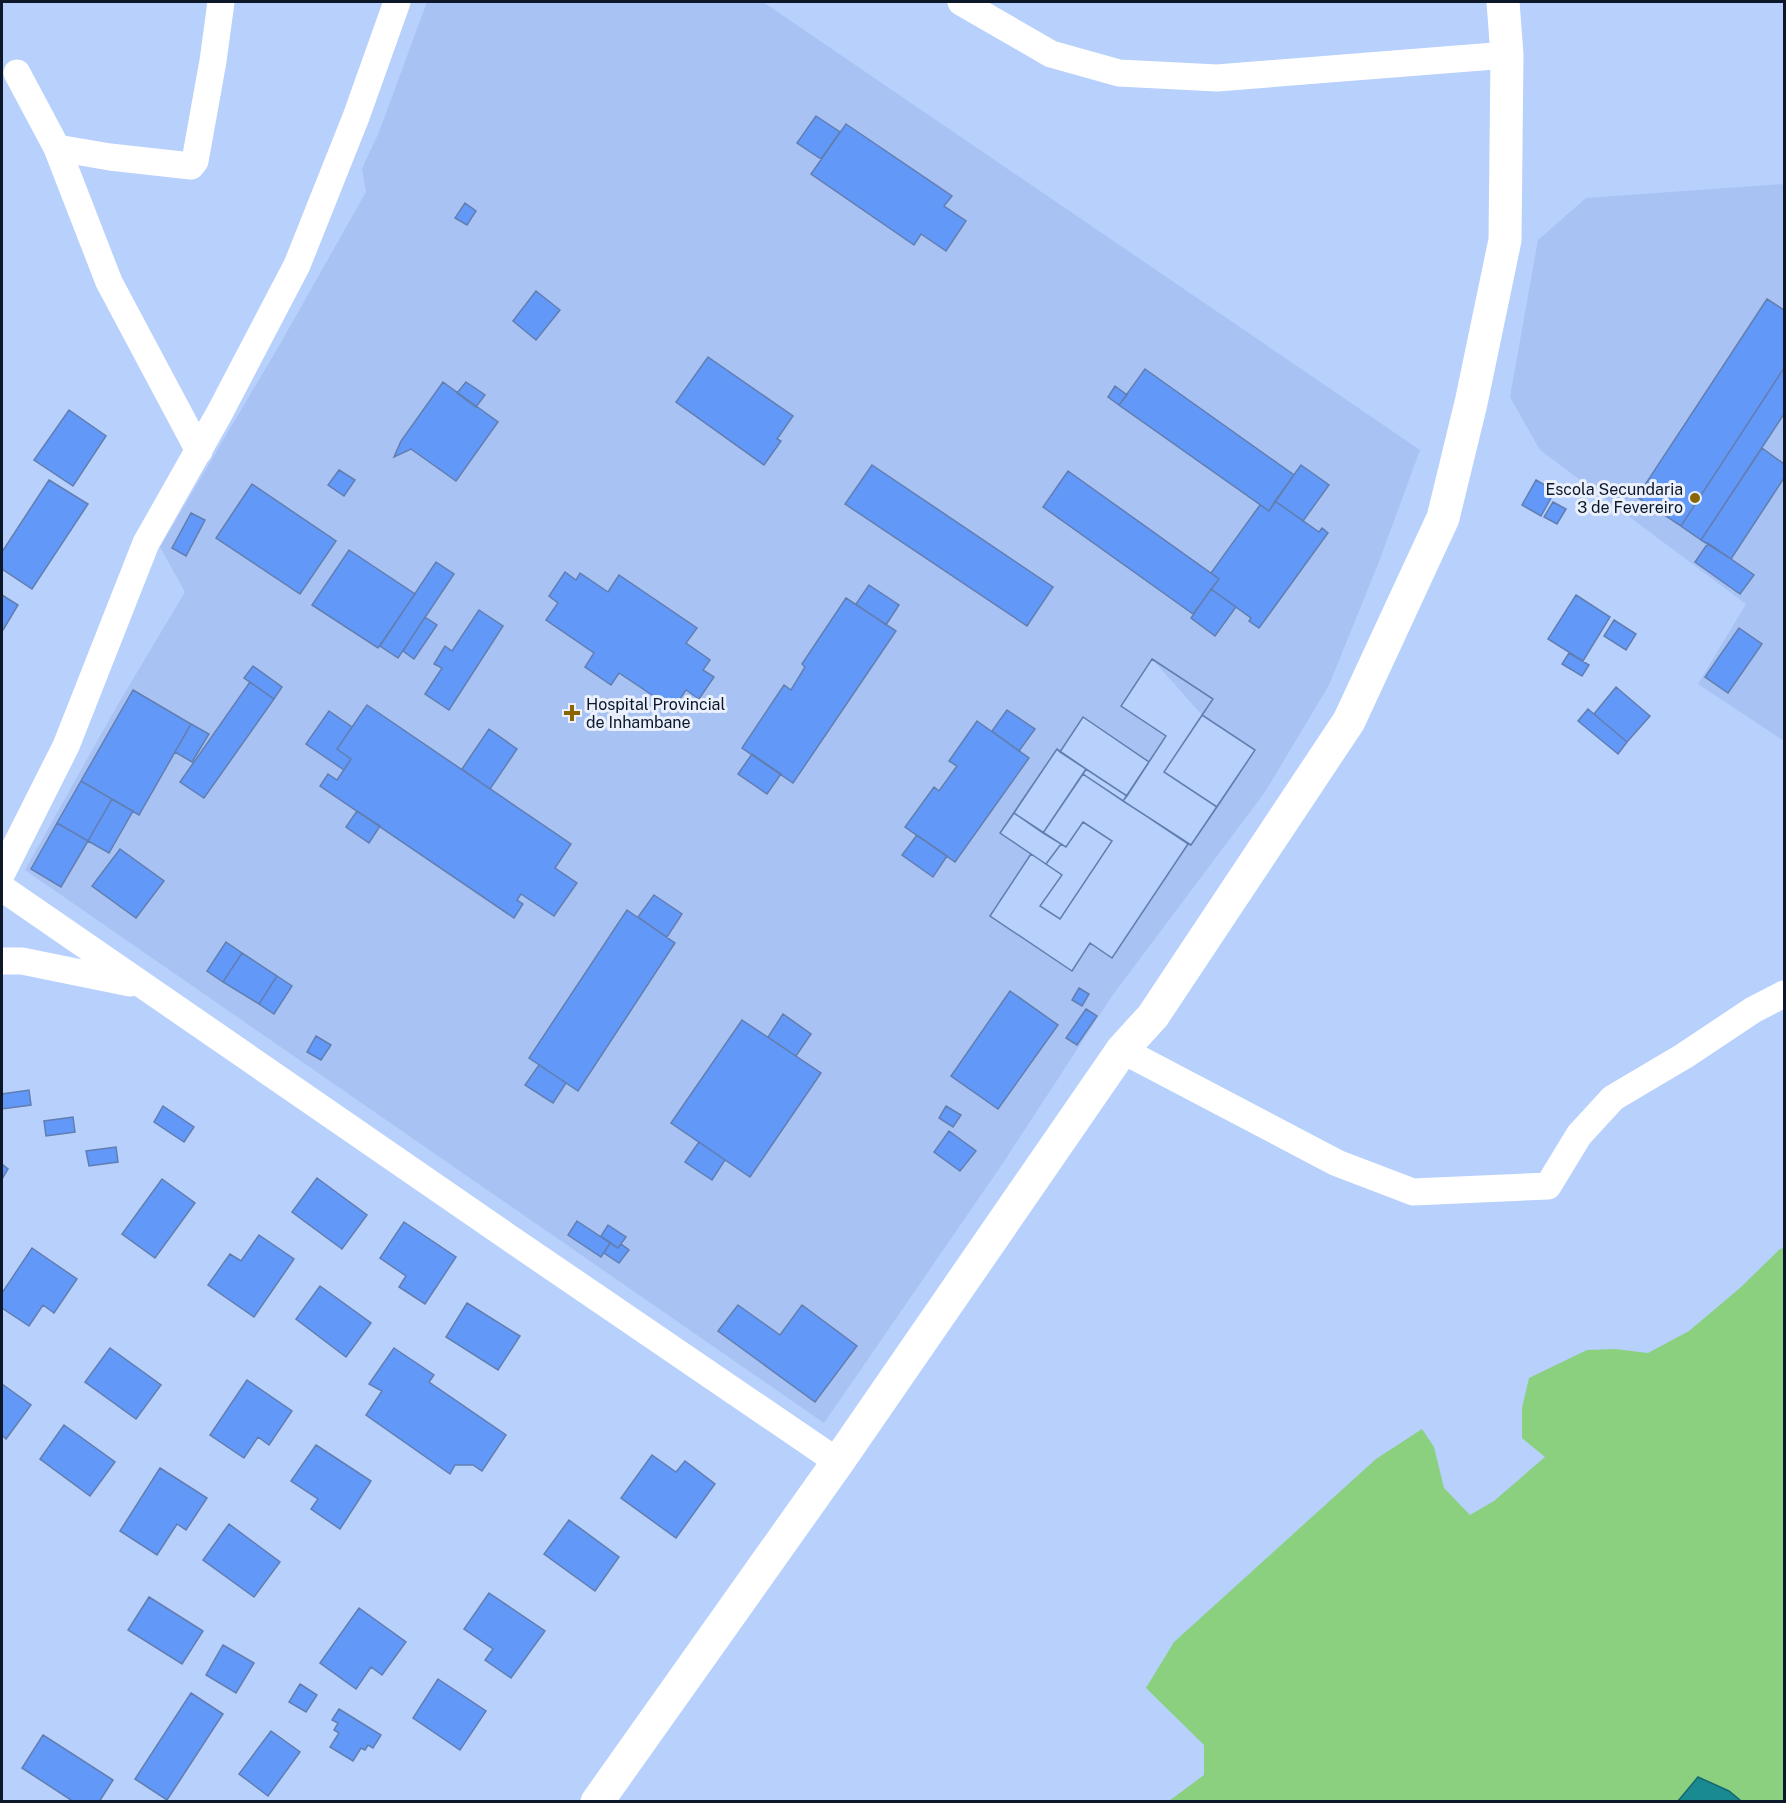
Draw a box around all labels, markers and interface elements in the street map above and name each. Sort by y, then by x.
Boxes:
place label: Escola Secundaria 3 de Fevereiro [1545,480,1683,517]
marker: Escola Secundaria 3 de Fevereiro [1688,491,1702,505]
place label: Hospital Provincial de Inhambane [586,695,725,732]
marker: Hospital Provincial de Inhambane [563,704,581,722]

